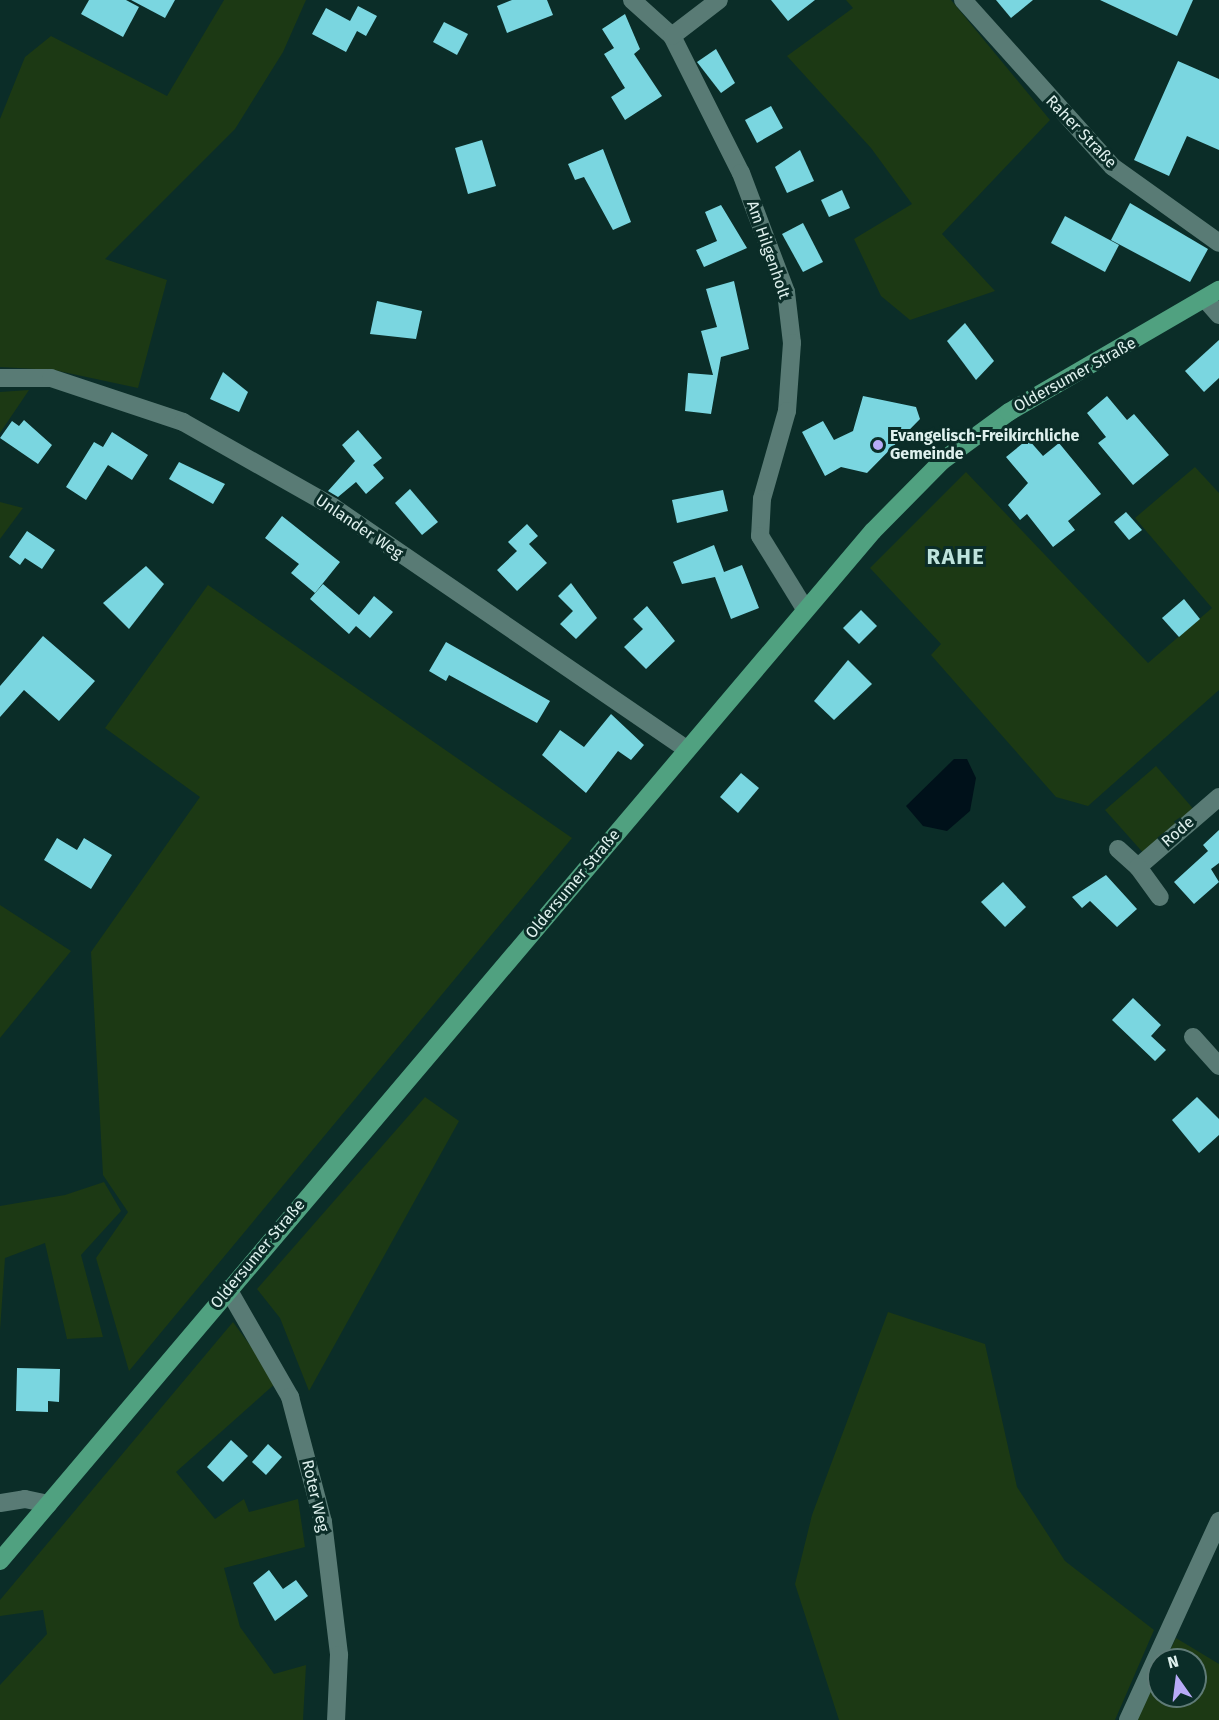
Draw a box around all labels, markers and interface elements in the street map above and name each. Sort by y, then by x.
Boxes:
street label: Raher Straße [1042,92,1120,172]
street label: Am Hilgenholt [742,198,794,302]
street label: Oldersumer Straße [1011,334,1139,416]
place label: Evangelisch-Freikirchliche Gemeinde [890,426,1079,464]
marker: Evangelisch-Freikirchliche Gemeinde [871,438,885,452]
street label: Unlander Weg [312,491,406,563]
district label: RAHE [927,544,985,570]
street label: Rode [1158,813,1198,851]
street label: Oldersumer Straße [522,826,624,942]
street label: Oldersumer Straße [207,1196,309,1312]
street label: Roter Weg [297,1458,333,1534]
north arrow [1147,1648,1207,1708]
text: N [1166,1651,1180,1672]

